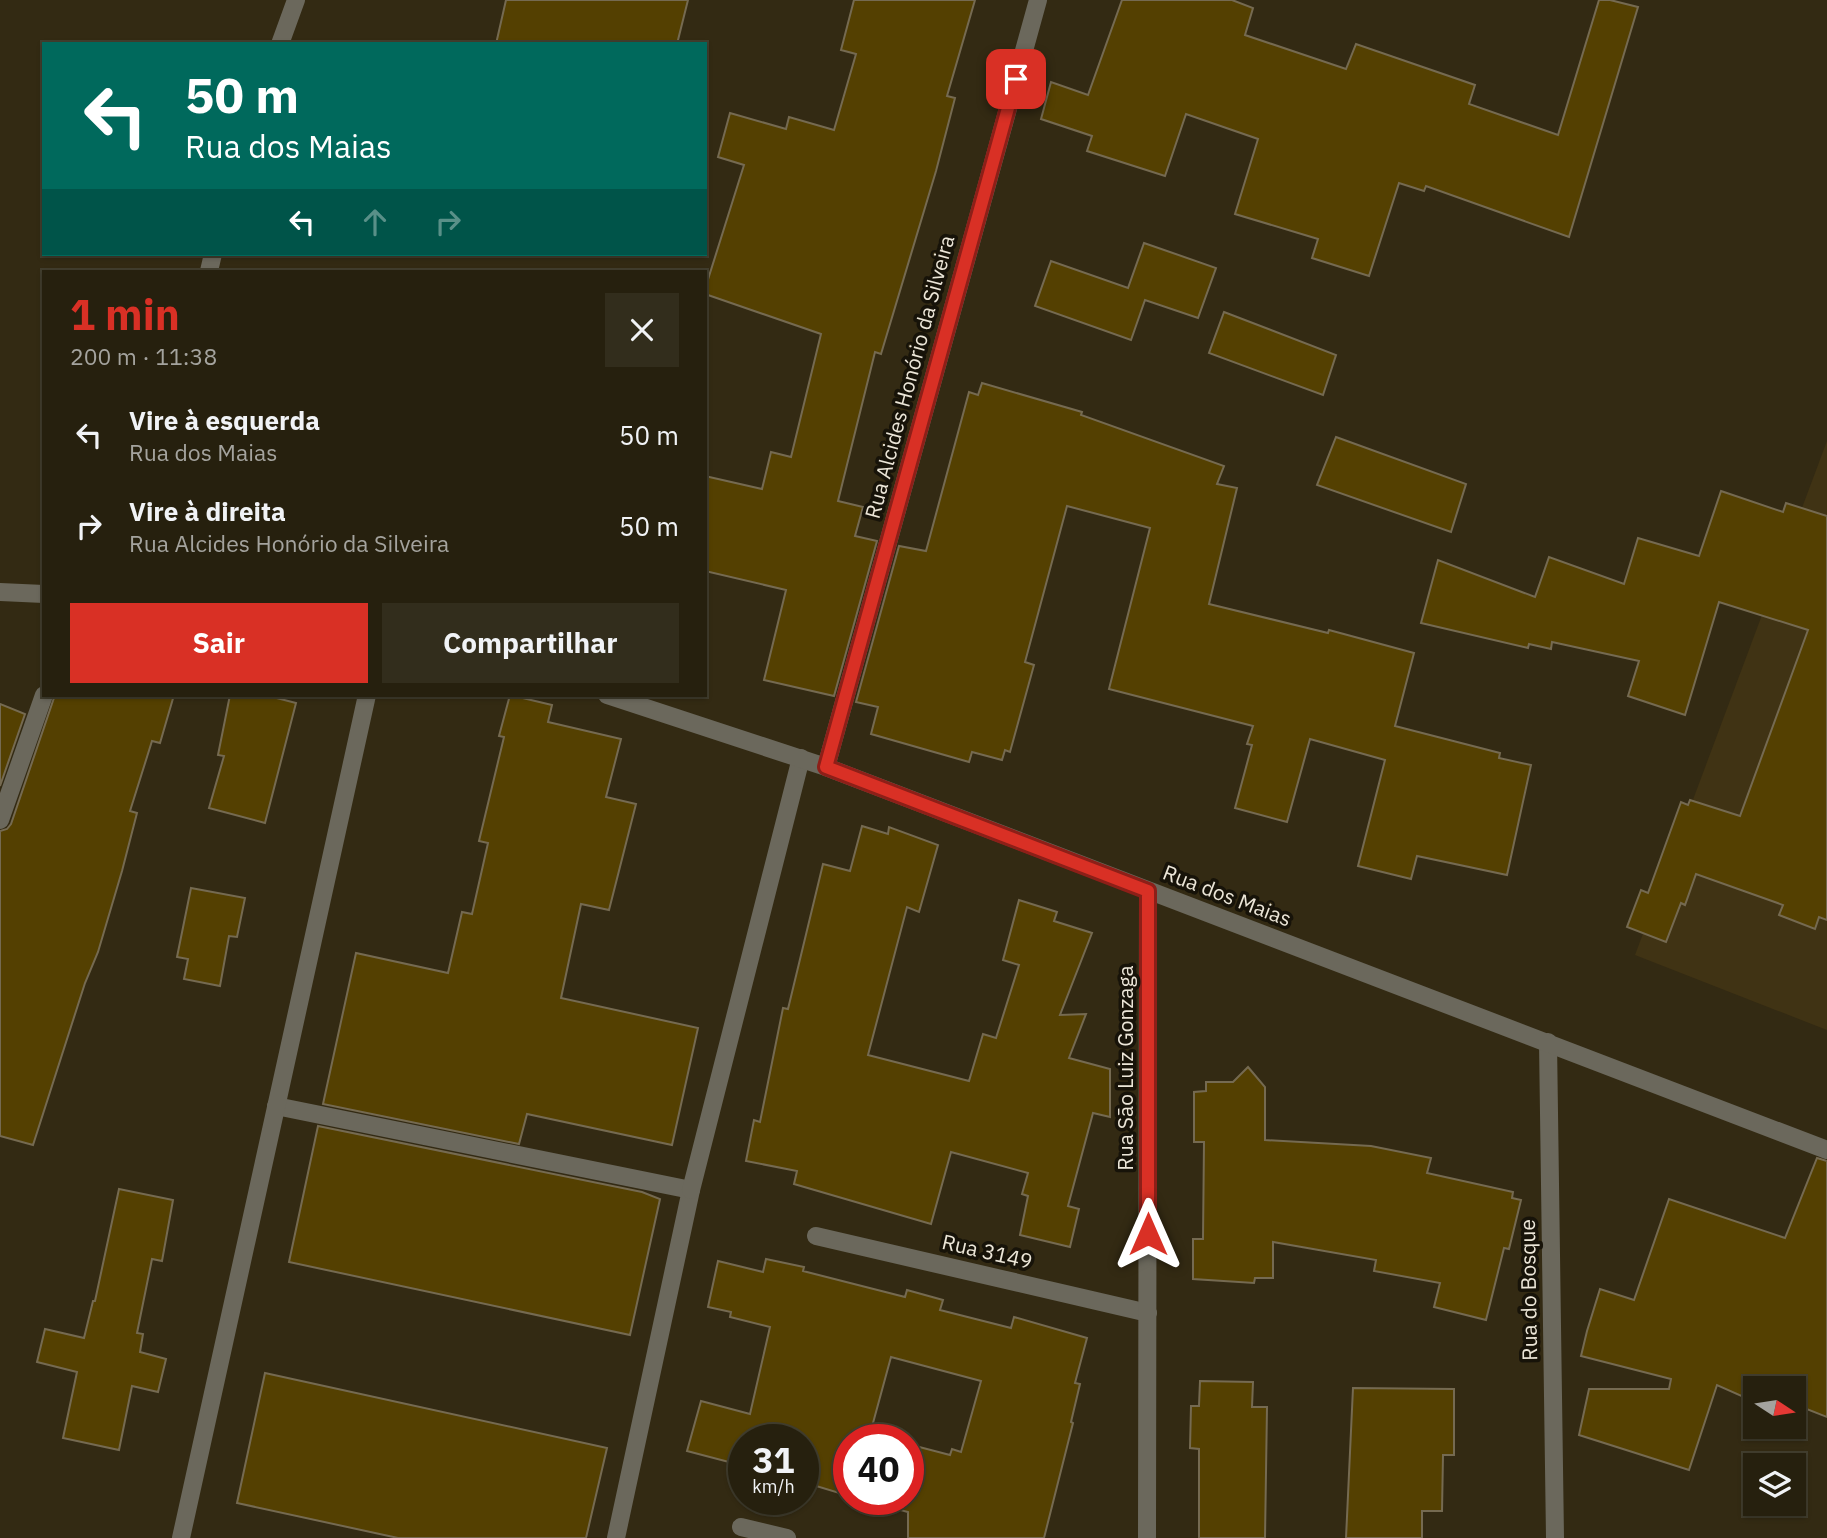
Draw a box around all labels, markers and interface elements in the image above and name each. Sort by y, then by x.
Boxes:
pin [986,49,1046,109]
icon: arrive [997,60,1035,98]
text: 50 m [185,63,299,126]
icon: left [70,70,161,161]
text: Rua dos Maias [185,125,392,167]
icon: left [283,203,321,241]
icon: ahead [356,203,394,241]
icon: right [429,203,467,241]
street label: Rua Alcides Honório da Silveira [858,232,960,522]
text: 1 min [70,287,180,342]
button: close [605,293,679,367]
text: 200 m · 11:38 [70,341,217,371]
text: Vire à esquerda [129,403,320,437]
icon: left [70,416,108,454]
text: 50 m [619,418,679,452]
text: Rua dos Maias [129,437,278,467]
text: Vire à direita [129,494,286,528]
icon: right [70,507,108,545]
text: 50 m [619,509,679,543]
text: Rua Alcides Honório da Silveira [129,528,449,558]
button: Sair [70,603,368,683]
button: Compartilhar [382,603,679,683]
street label: Rua dos Maias [1159,858,1296,932]
street label: Rua São Luiz Gonzaga [1111,965,1139,1171]
position arrow [1111,1197,1185,1271]
street label: Rua do Bosque [1513,1219,1543,1361]
street label: Rua 3149 [939,1227,1035,1275]
north arrow [1743,1376,1806,1438]
map controls [1743,1376,1806,1516]
speed limit sign: 40 [833,1424,924,1515]
text: 31 [752,1437,795,1483]
button: layers [1743,1453,1806,1516]
text: km/h [752,1475,795,1498]

